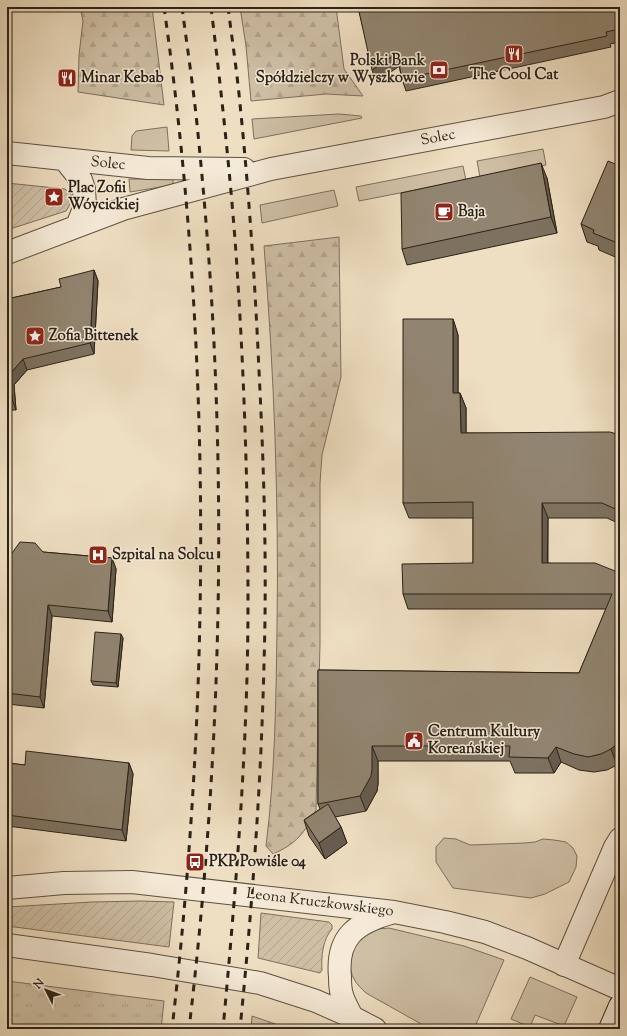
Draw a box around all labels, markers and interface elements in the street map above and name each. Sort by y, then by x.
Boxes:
restaurant icon: The Cool Cat [503,43,525,65]
place label: Polski Bank Spółdzielczy w Wyszkowie [256,51,426,89]
bank icon: Polski Bank Spółdzielczy w Wyszkowie [428,59,450,81]
place label: The Cool Cat [470,65,559,86]
restaurant icon: Minar Kebab [56,67,78,89]
place label: Minar Kebab [81,68,164,89]
street label: Solec [419,124,457,152]
street label: Solec [90,152,127,176]
place label: Plac Zofii Wóycickiej [68,178,139,216]
place icon: Plac Zofii Wóycickiej [43,186,65,208]
cafe icon: Baja [433,201,455,223]
place label: Baja [458,202,485,223]
place icon: Zofia Bittenek [24,325,46,347]
place label: Zofia Bittenek [49,326,139,347]
hospital icon: Szpital na Solcu [87,544,109,566]
place label: Szpital na Solcu [112,545,214,566]
place label: Centrum Kultury Koreańskiej [428,722,541,760]
public building icon: Centrum Kultury Koreańskiej [403,730,425,752]
bus stop icon: PKP Powiśle 04 [184,851,206,873]
place label: PKP Powiśle 04 [209,852,306,873]
street label: Leona Kruczkowskiego [245,884,395,922]
north arrow [26,970,66,1010]
text: N [30,975,48,993]

